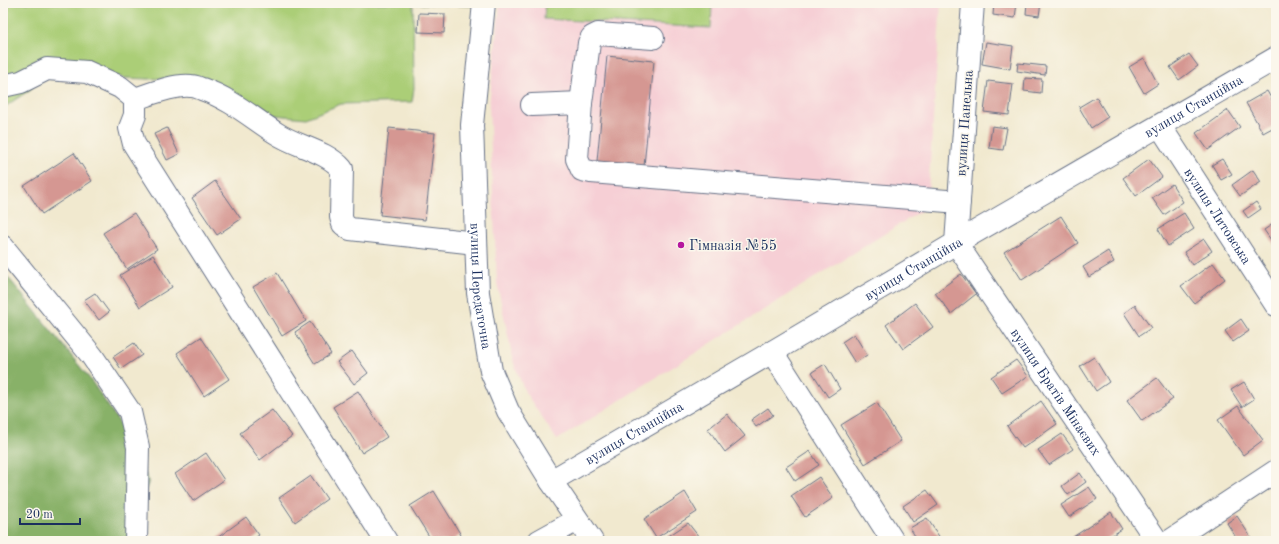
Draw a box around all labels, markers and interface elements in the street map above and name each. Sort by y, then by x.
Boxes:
street label: вулиця Панельна [954,69,976,177]
street label: вулиця Станційна [1142,73,1246,140]
street label: вулиця Литовська [1181,166,1254,267]
street label: вулиця Передаточна [467,223,493,350]
street label: вулиця Станційна [862,235,965,304]
place label: Гімназія №55 [689,239,777,253]
marker: Гімназія №55 [676,240,686,250]
street label: вулиця Братів Мінаєвих [1008,326,1103,458]
street label: вулиця Станційна [583,399,686,468]
scale bar [20,500,80,526]
text: 20 m [26,509,53,521]

